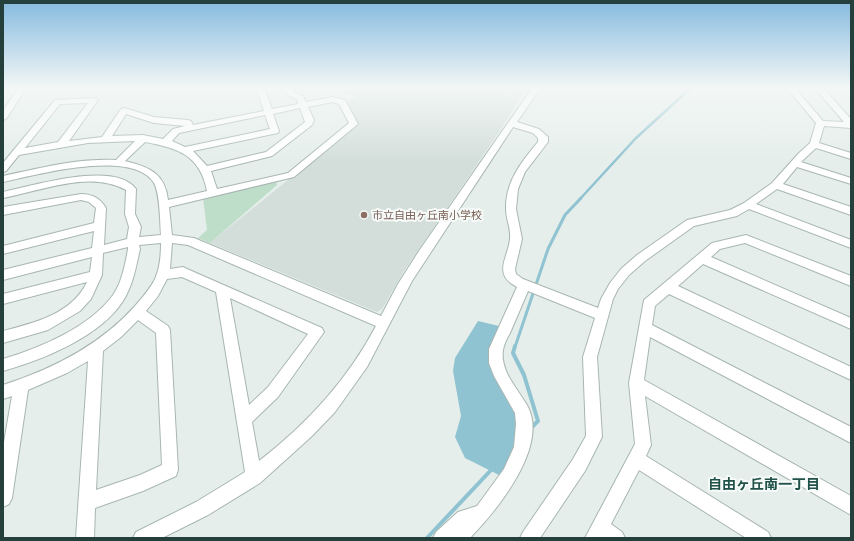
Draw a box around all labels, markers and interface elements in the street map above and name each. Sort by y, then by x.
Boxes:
place label: 市立自由ヶ丘南小学校 [372,209,482,221]
marker: 市立自由ヶ丘南小学校 [359,210,369,220]
district label: 自由ヶ丘南一丁目 [708,476,820,492]

